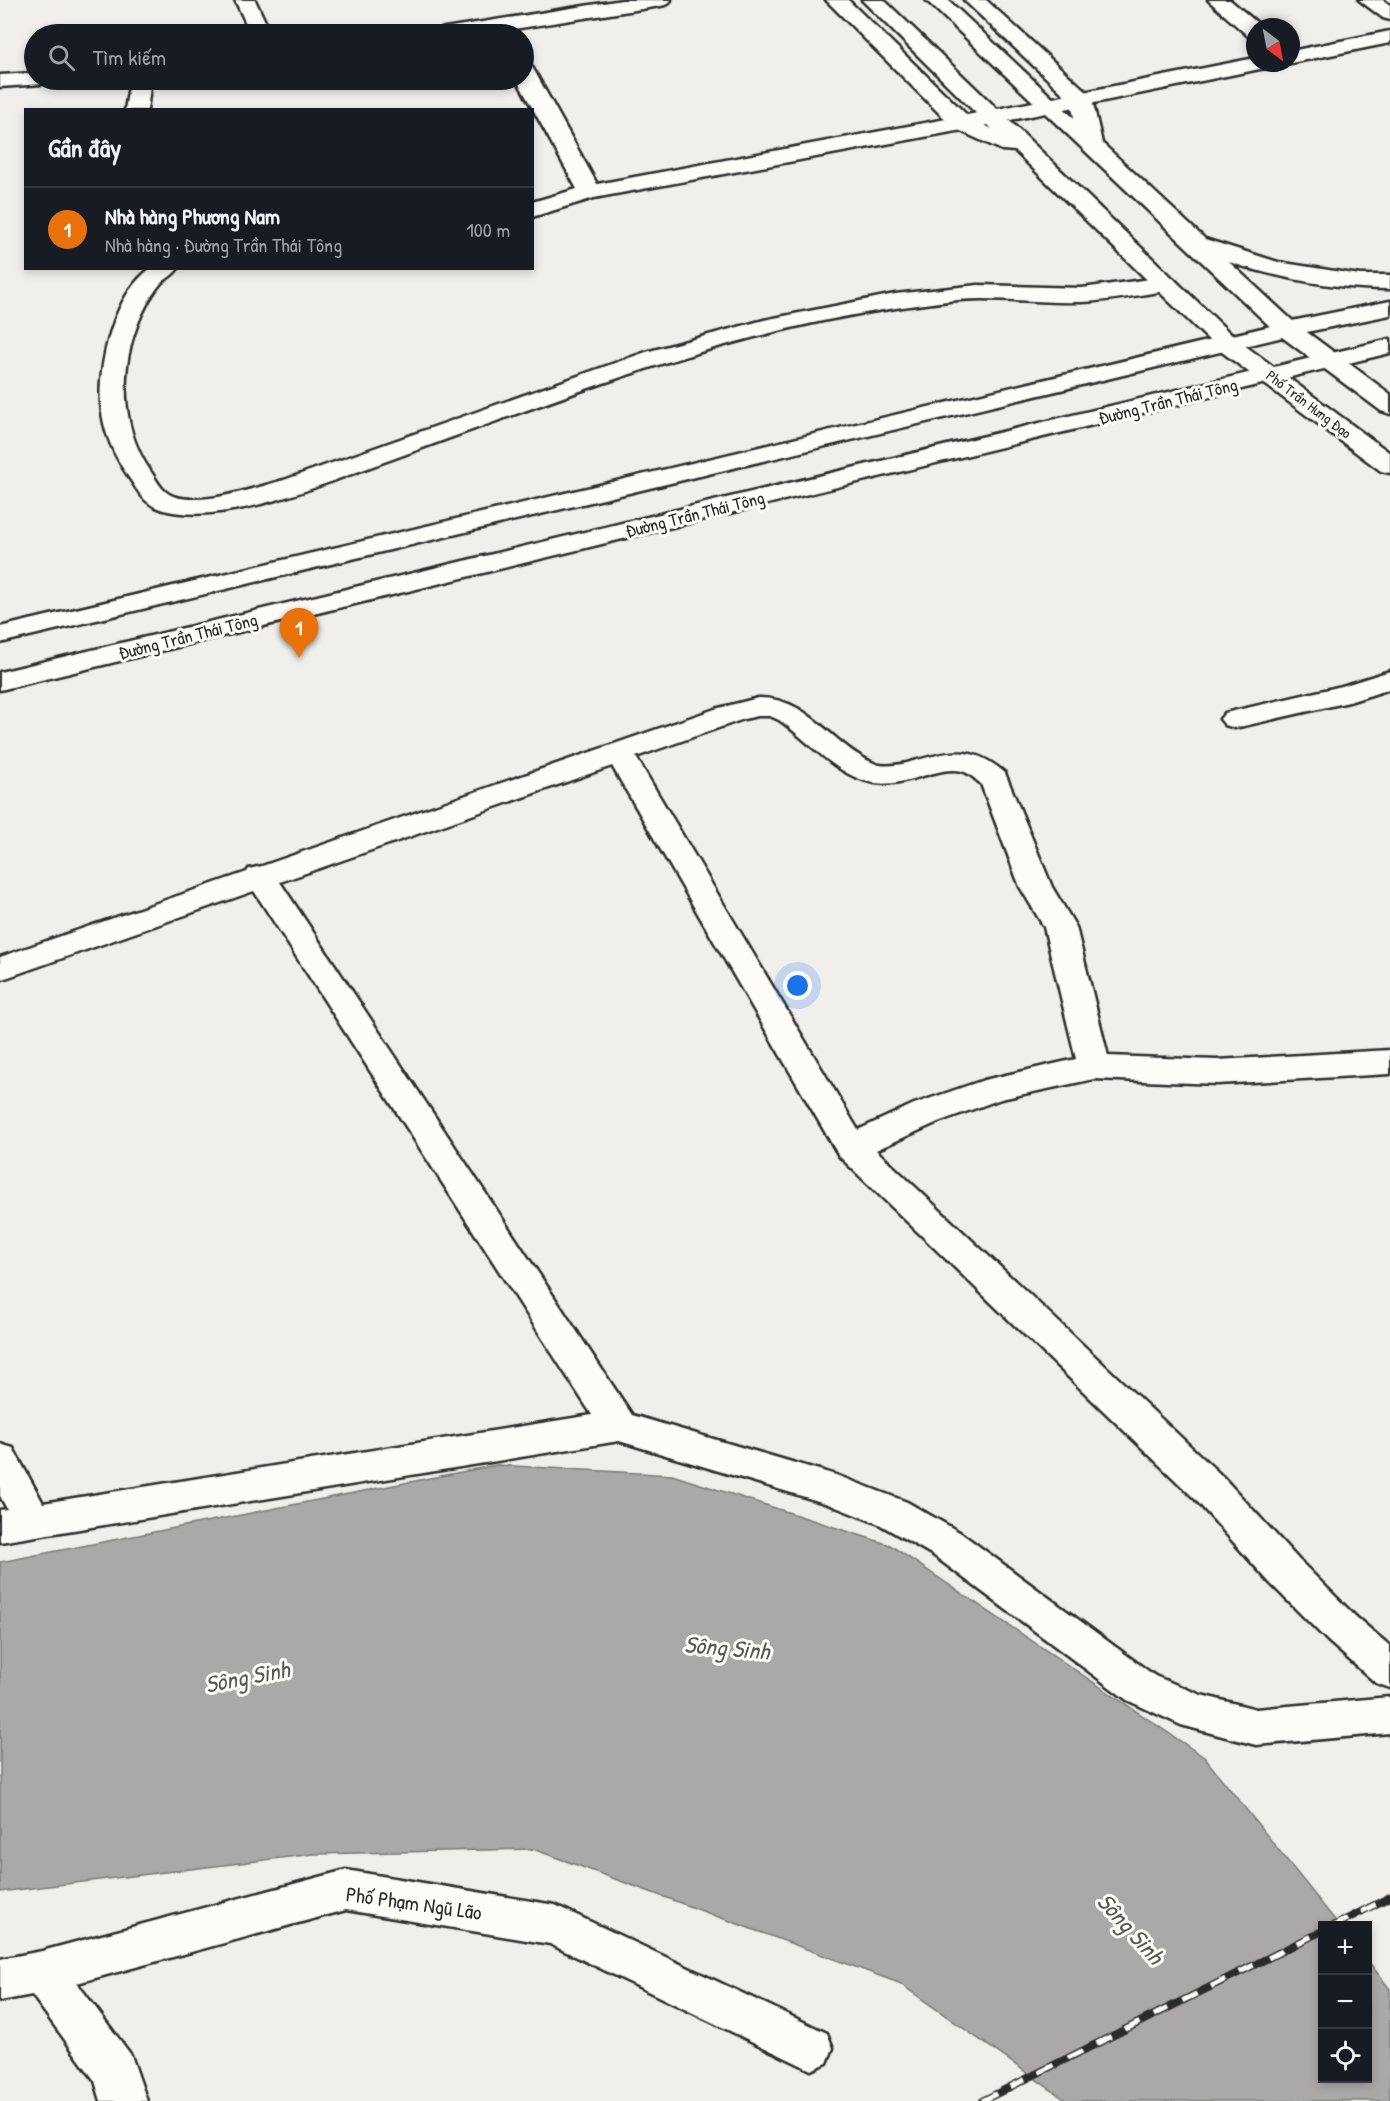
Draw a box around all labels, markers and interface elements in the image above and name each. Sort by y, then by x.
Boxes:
north arrow [1246,18,1300,72]
search box [24,24,534,90]
icon: search [45,41,78,74]
text: Tìm kiếm [93,42,166,72]
text: Gần đây [48,130,121,165]
text: Nhà hàng Phương Nam [105,201,280,231]
text: 1 [64,216,71,243]
text: 100 m [467,216,510,243]
text: Nhà hàng · Đường Trần Thái Tông [105,231,342,258]
street label: Phố Trần Hưng Đạo [1262,365,1356,443]
street label: Đường Trần Thái Tông [1096,372,1240,430]
street label: Đường Trần Thái Tông [623,485,767,543]
street label: Đường Trần Thái Tông [116,607,260,665]
pin: 1 [280,608,318,658]
your location [783,971,812,1000]
water label: Sông Sinh [683,1627,773,1668]
water label: Sông Sinh [202,1652,294,1701]
street label: Phố Phạm Ngũ Lão [344,1879,484,1927]
water label: Sông Sinh [1090,1886,1173,1972]
map controls [1318,1921,1372,2083]
button: + [1318,1921,1372,1975]
button: − [1318,1975,1372,2029]
button: locate [1318,2029,1372,2083]

